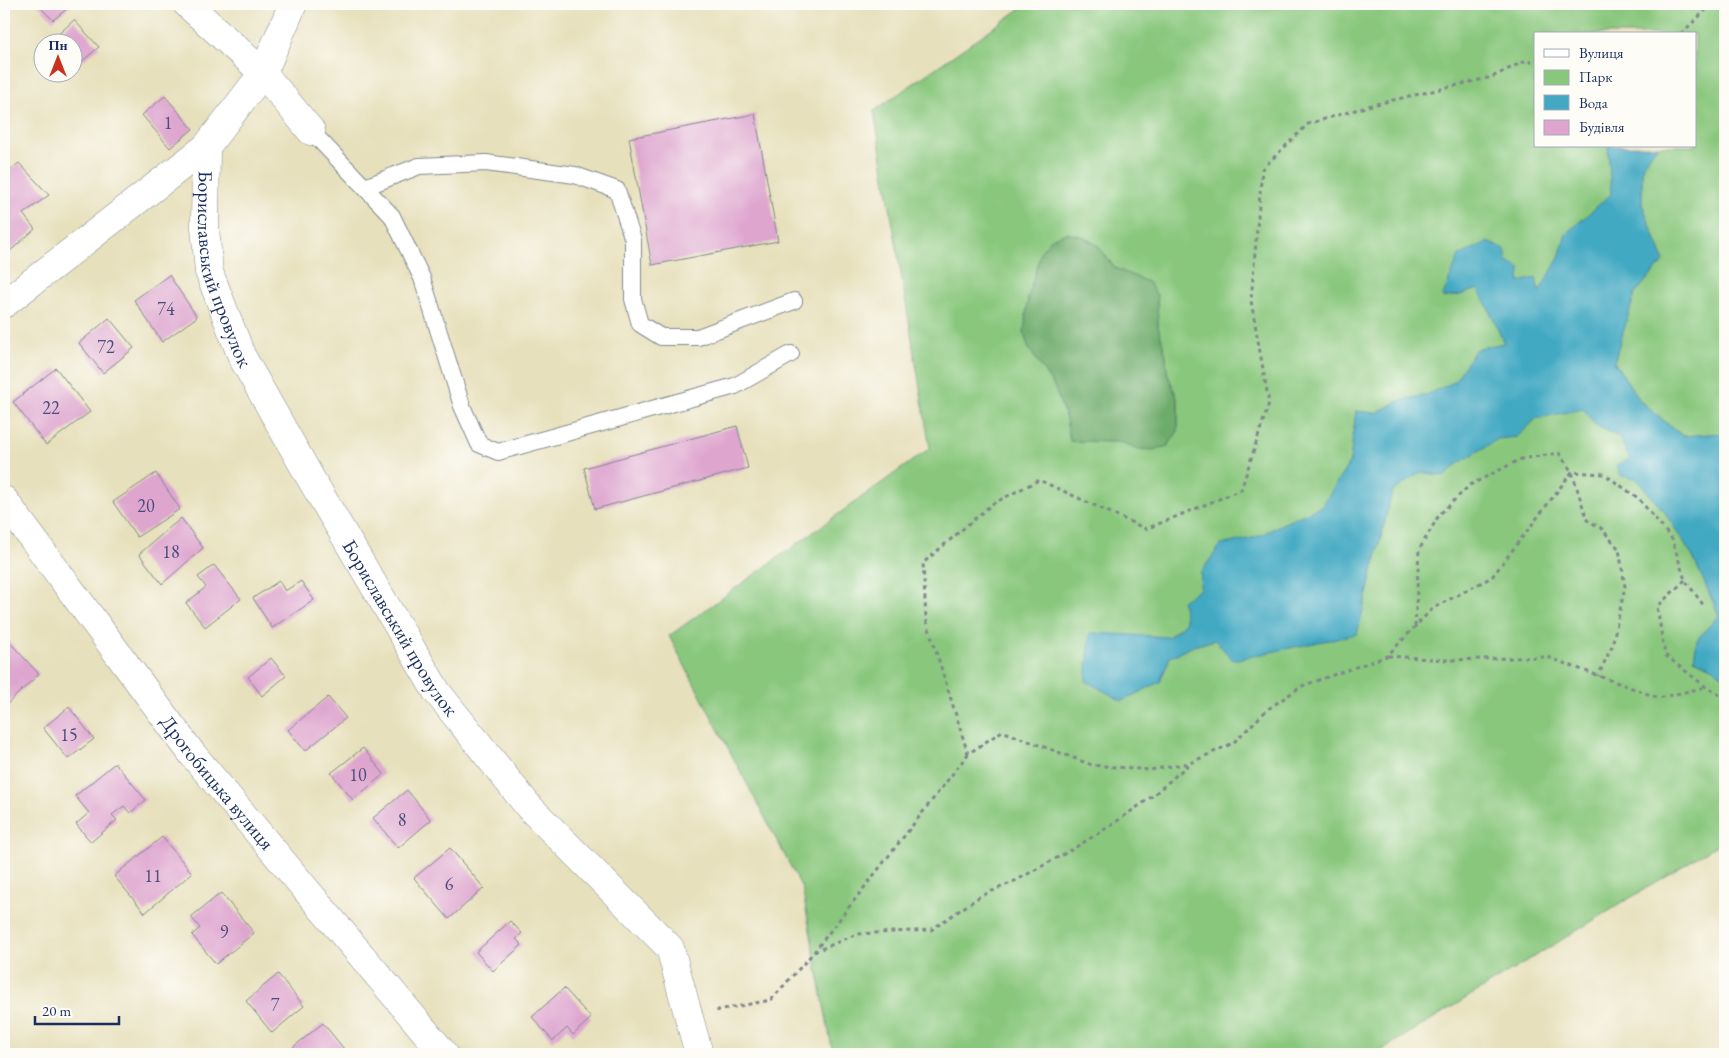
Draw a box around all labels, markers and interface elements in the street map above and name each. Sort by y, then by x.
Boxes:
north arrow [32,32,82,82]
legend [1534,32,1696,148]
text: Пн [48,36,68,54]
text: Вулиця [1579,43,1624,62]
text: Парк [1579,67,1612,86]
text: Вода [1579,93,1608,112]
house number: 1 [164,111,172,134]
text: Будівля [1579,117,1625,136]
street label: Бориславський провулок [192,171,258,372]
house number: 74 [157,297,175,320]
house number: 72 [97,335,115,358]
house number: 22 [42,396,60,419]
house number: 20 [137,494,155,517]
street label: Бориславський провулок [337,535,464,722]
house number: 18 [162,540,180,563]
street label: Дрогобицька вулиця [155,710,280,855]
house number: 15 [60,723,78,746]
house number: 10 [349,763,367,786]
house number: 8 [398,808,406,831]
house number: 11 [144,864,162,887]
house number: 6 [445,872,454,895]
house number: 9 [220,920,229,943]
scale bar [35,993,119,1025]
house number: 7 [271,993,280,1016]
text: 20 m [42,1001,71,1020]

